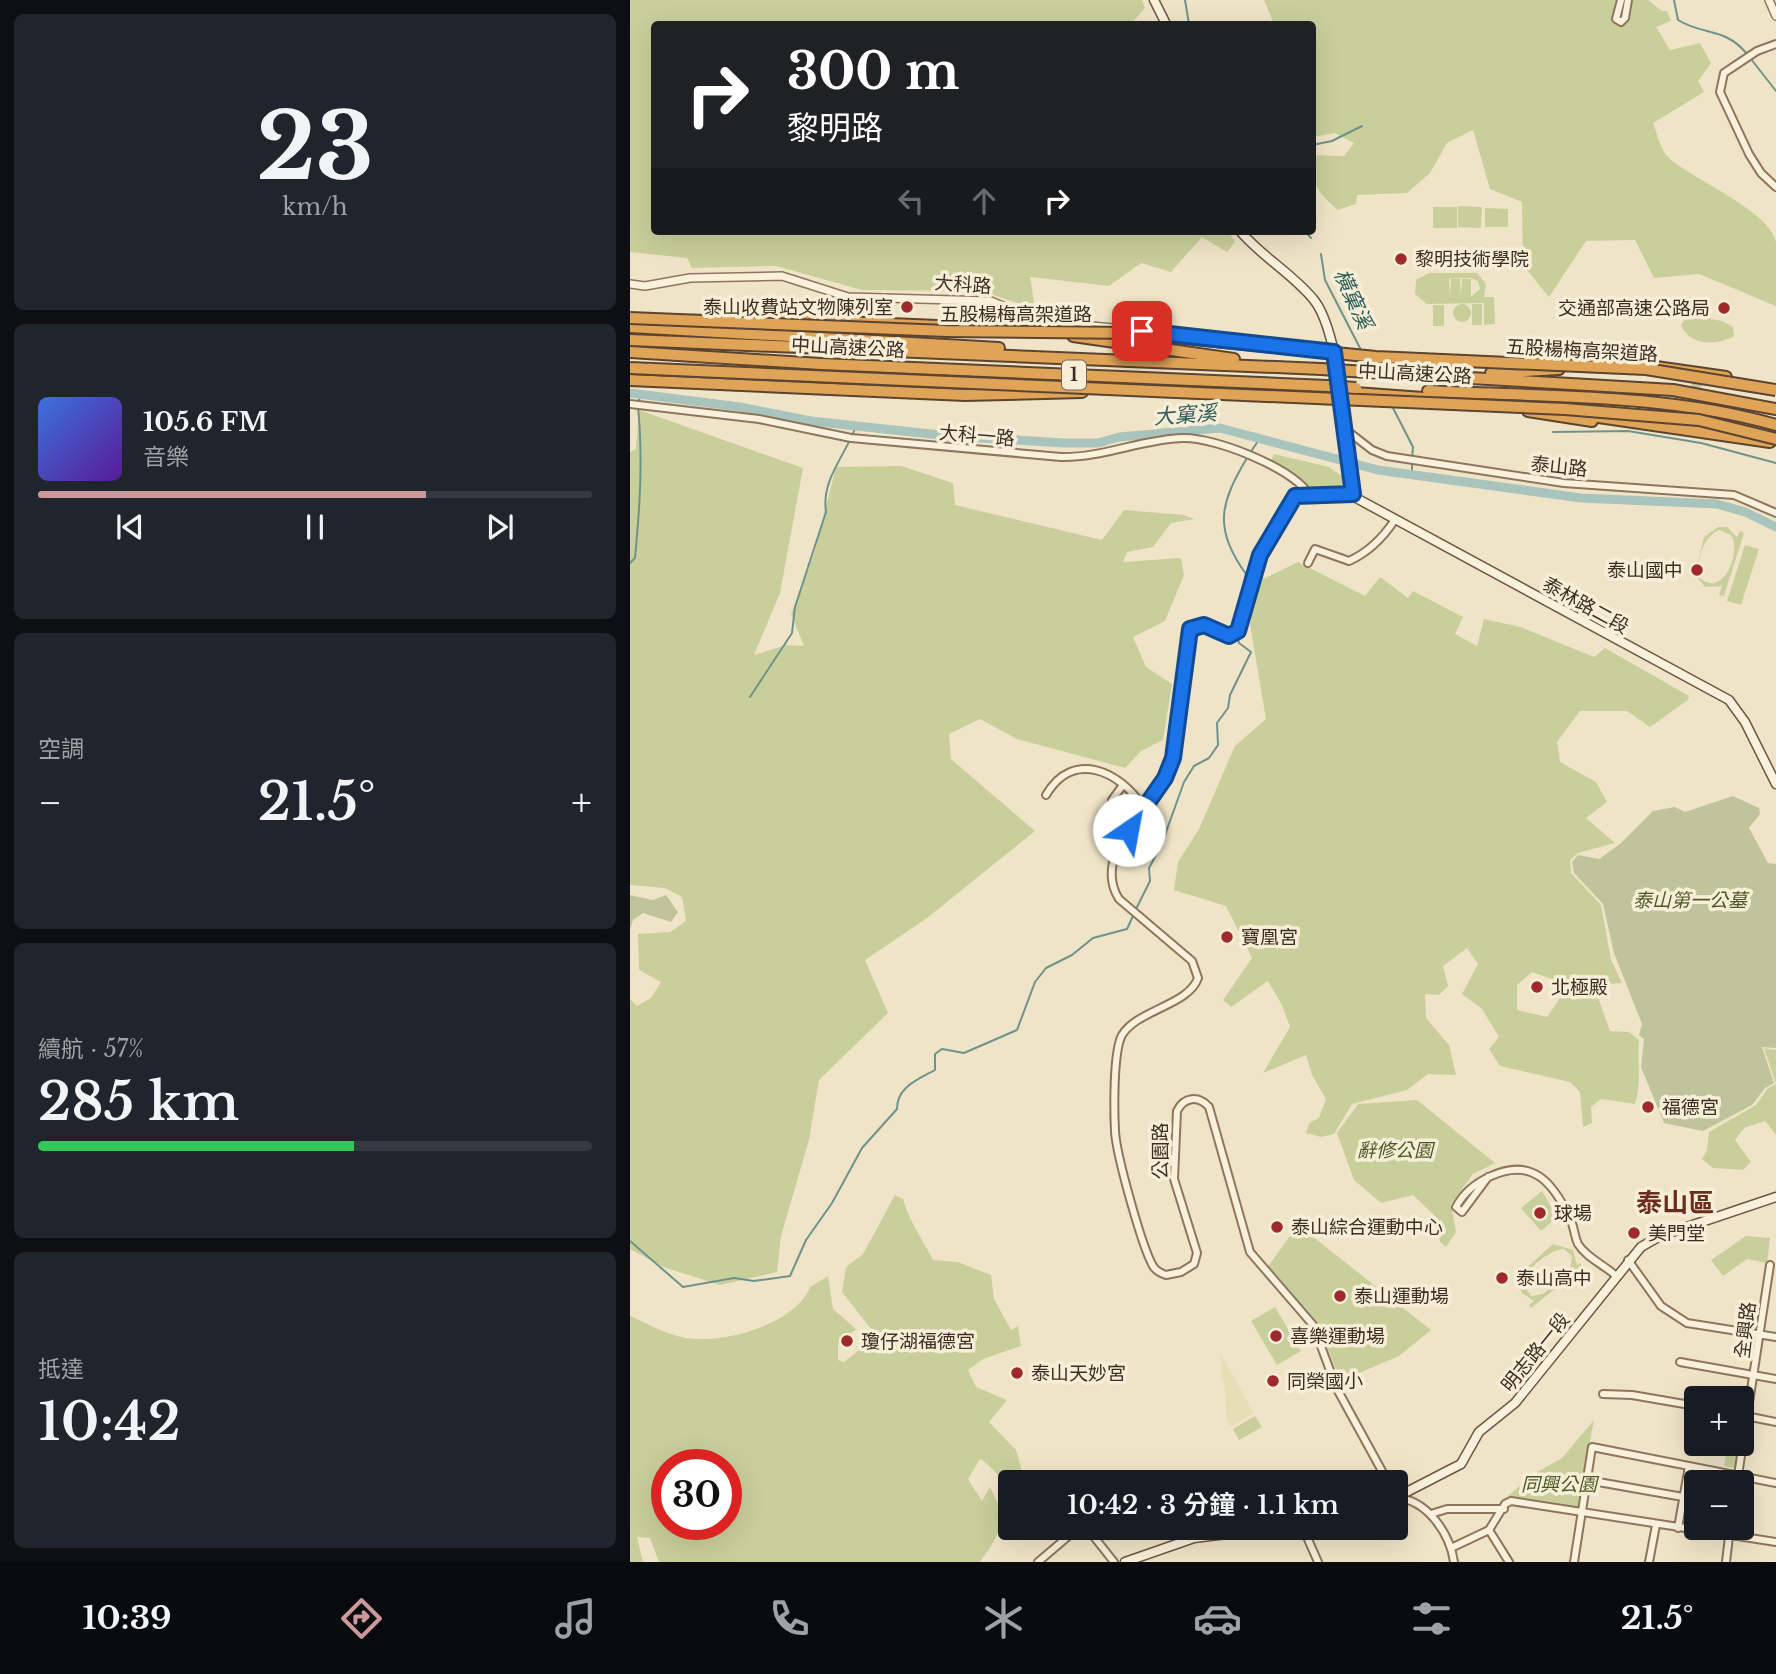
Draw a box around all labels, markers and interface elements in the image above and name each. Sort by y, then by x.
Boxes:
text: 300 m [787,41,959,102]
icon: right [672,49,763,140]
text: 23 [256,91,374,204]
text: 黎明路 [787,108,883,148]
icon: left [892,182,930,220]
icon: ahead [965,182,1003,220]
icon: right [1038,182,1076,220]
text: km/h [282,193,348,221]
place label: 黎明技術學院 [1415,248,1529,271]
marker: 黎明技術學院 [1393,251,1409,267]
water label: 橫窠溪 [1328,265,1379,336]
street label: 大科路 [934,271,992,298]
place label: 泰山收費站文物陳列室 [703,296,893,319]
place label: 交通部高速公路局 [1558,297,1710,320]
marker: 泰山收費站文物陳列室 [899,299,915,315]
marker: 交通部高速公路局 [1716,300,1732,316]
pin [1112,301,1172,361]
street label: 五股楊梅高架道路 [940,303,1092,326]
icon: arrive [1123,312,1161,350]
street label: 中山高速公路 [790,333,906,362]
street label: 五股楊梅高架道路 [1505,335,1658,366]
street label: 中山高速公路 [1357,359,1473,388]
road number: 1 [1062,360,1086,390]
water label: 大窠溪 [1153,400,1220,430]
text: 105.6 FM [143,406,268,438]
street label: 大科一路 [938,421,1016,450]
text: 音樂 [143,443,189,471]
street label: 泰山路 [1529,452,1589,481]
icon: previous [111,508,149,546]
icon: pause [296,508,334,546]
icon: next [481,508,519,546]
place label: 泰山國中 [1607,559,1683,582]
marker: 泰山國中 [1689,562,1705,578]
street label: 泰林路二段 [1539,572,1633,639]
text: 空調 [38,735,84,763]
text: 21.5° [258,770,375,834]
text: − [38,779,62,826]
text: + [571,779,592,826]
position arrow [1092,793,1166,867]
park label: 泰山第一公墓 [1633,889,1750,912]
place label: 寶凰宮 [1241,926,1298,949]
marker: 寶凰宮 [1219,929,1235,945]
place label: 北極殿 [1551,976,1608,999]
marker: 北極殿 [1529,979,1545,995]
text: 續航 · 57% [38,1035,144,1063]
text: 285 km [38,1070,239,1134]
place label: 福德宮 [1662,1096,1719,1119]
marker: 福德宮 [1640,1099,1656,1115]
street label: 公園路 [1149,1122,1172,1180]
park label: 辭修公園 [1357,1139,1436,1162]
district label: 泰山區 [1636,1187,1714,1219]
place label: 球場 [1554,1202,1592,1225]
marker: 球場 [1532,1205,1548,1221]
place label: 泰山綜合運動中心 [1291,1216,1443,1239]
marker: 泰山綜合運動中心 [1269,1219,1285,1235]
place label: 美門堂 [1648,1222,1705,1245]
marker: 美門堂 [1626,1225,1642,1241]
place label: 泰山高中 [1516,1267,1592,1290]
marker: 泰山高中 [1494,1270,1510,1286]
place label: 泰山運動場 [1354,1285,1449,1308]
marker: 泰山運動場 [1332,1288,1348,1304]
street label: 全興路 [1731,1300,1760,1360]
street label: 明志路一段 [1497,1308,1574,1396]
place label: 喜樂運動場 [1290,1325,1385,1348]
marker: 喜樂運動場 [1268,1328,1284,1344]
place label: 瓊仔湖福德宮 [861,1330,975,1353]
marker: 瓊仔湖福德宮 [839,1333,855,1349]
text: 抵達 [38,1355,84,1383]
place label: 泰山天妙宮 [1031,1362,1126,1385]
marker: 泰山天妙宮 [1009,1365,1025,1381]
place label: 同榮國小 [1287,1370,1363,1393]
marker: 同榮國小 [1265,1373,1281,1389]
map controls [1684,1386,1754,1540]
button: + [1684,1386,1754,1456]
text: 10:42 [38,1390,181,1454]
speed limit sign: 30 [651,1449,742,1540]
button: − [1684,1470,1754,1540]
park label: 同興公園 [1521,1473,1600,1496]
text: 10:42 · 3 分鐘 · 1.1 km [1067,1489,1339,1521]
icon: directions [337,1594,386,1643]
icon: music [551,1594,600,1643]
icon: phone [765,1594,814,1643]
icon: climate [979,1594,1028,1643]
icon: car [1193,1594,1242,1643]
icon: filters [1407,1594,1456,1643]
text: 10:39 [83,1598,172,1638]
text: 21.5° [1621,1598,1694,1638]

